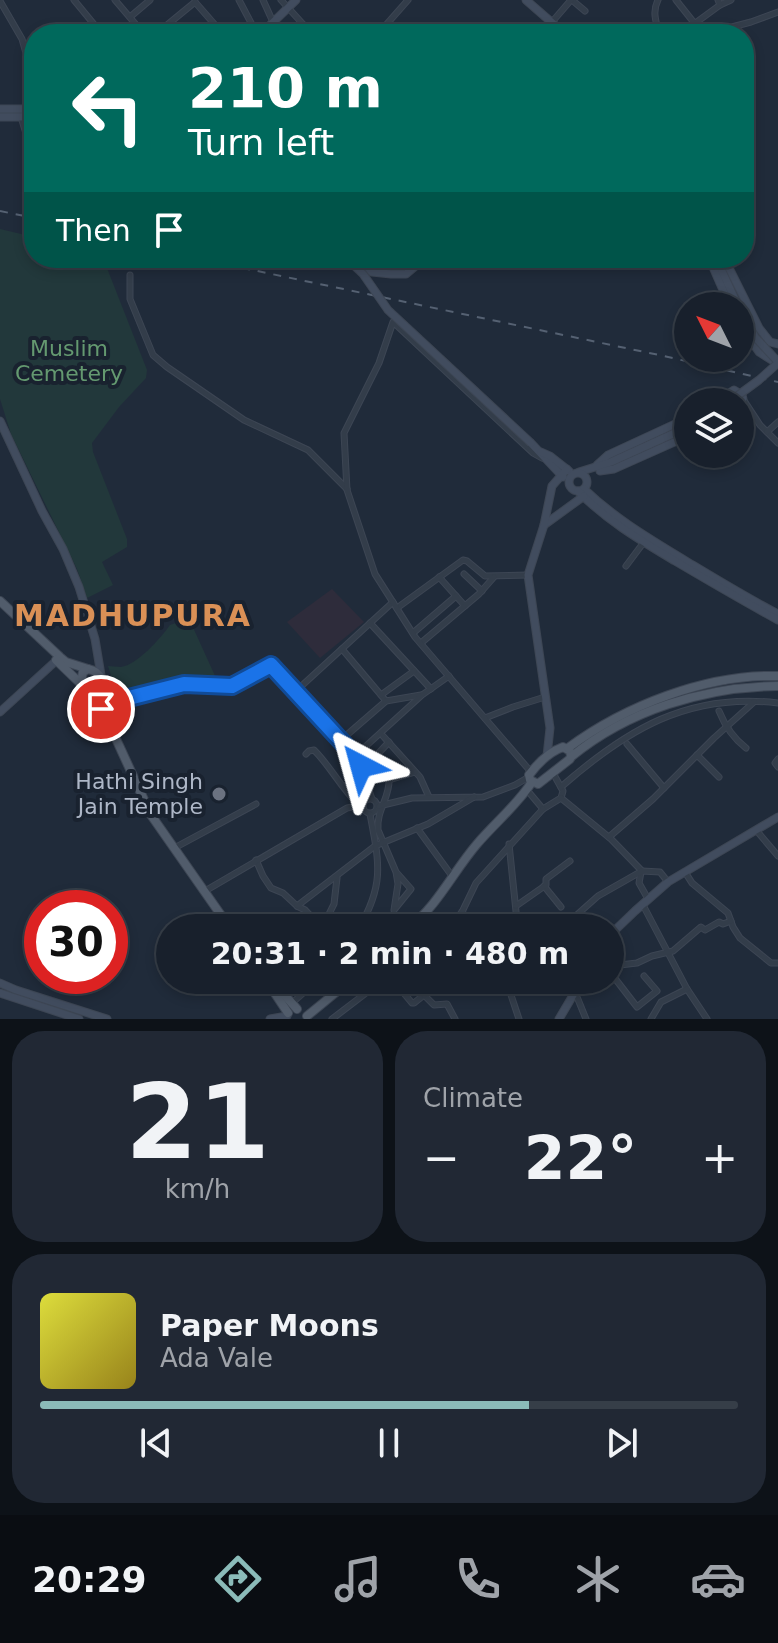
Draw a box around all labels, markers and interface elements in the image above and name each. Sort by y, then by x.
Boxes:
text: 210 m [188,55,383,120]
icon: left [56,56,160,160]
text: Turn left [188,122,334,163]
icon: arrive [147,208,191,252]
text: Then [56,213,131,248]
north arrow [674,292,754,372]
map controls [674,292,754,468]
park label: Muslim Cemetery [15,336,123,386]
button: layers [674,388,754,468]
district label: MADHUPURA [14,598,252,633]
pin [67,675,135,743]
icon: arrive [79,687,123,731]
position arrow [319,724,403,808]
place label: Hathi Singh Jain Temple [75,769,203,819]
marker: Hathi Singh Jain Temple [210,785,228,803]
speed limit sign: 30 [24,890,128,994]
text: 20:31 · 2 min · 480 m [211,936,569,971]
text: 21 [125,1061,270,1183]
text: Climate [423,1083,523,1113]
text: 22° [524,1123,637,1193]
text: − [423,1132,460,1183]
text: + [701,1132,738,1183]
text: km/h [165,1174,230,1204]
text: Paper Moons [160,1308,379,1343]
text: Ada Vale [160,1343,273,1373]
icon: previous [134,1421,178,1465]
icon: pause [367,1421,411,1465]
icon: next [600,1421,644,1465]
icon: directions [210,1551,266,1607]
icon: music [330,1551,386,1607]
icon: phone [450,1551,506,1607]
icon: climate [570,1551,626,1607]
icon: car [690,1551,746,1607]
text: 20:29 [32,1559,147,1600]

